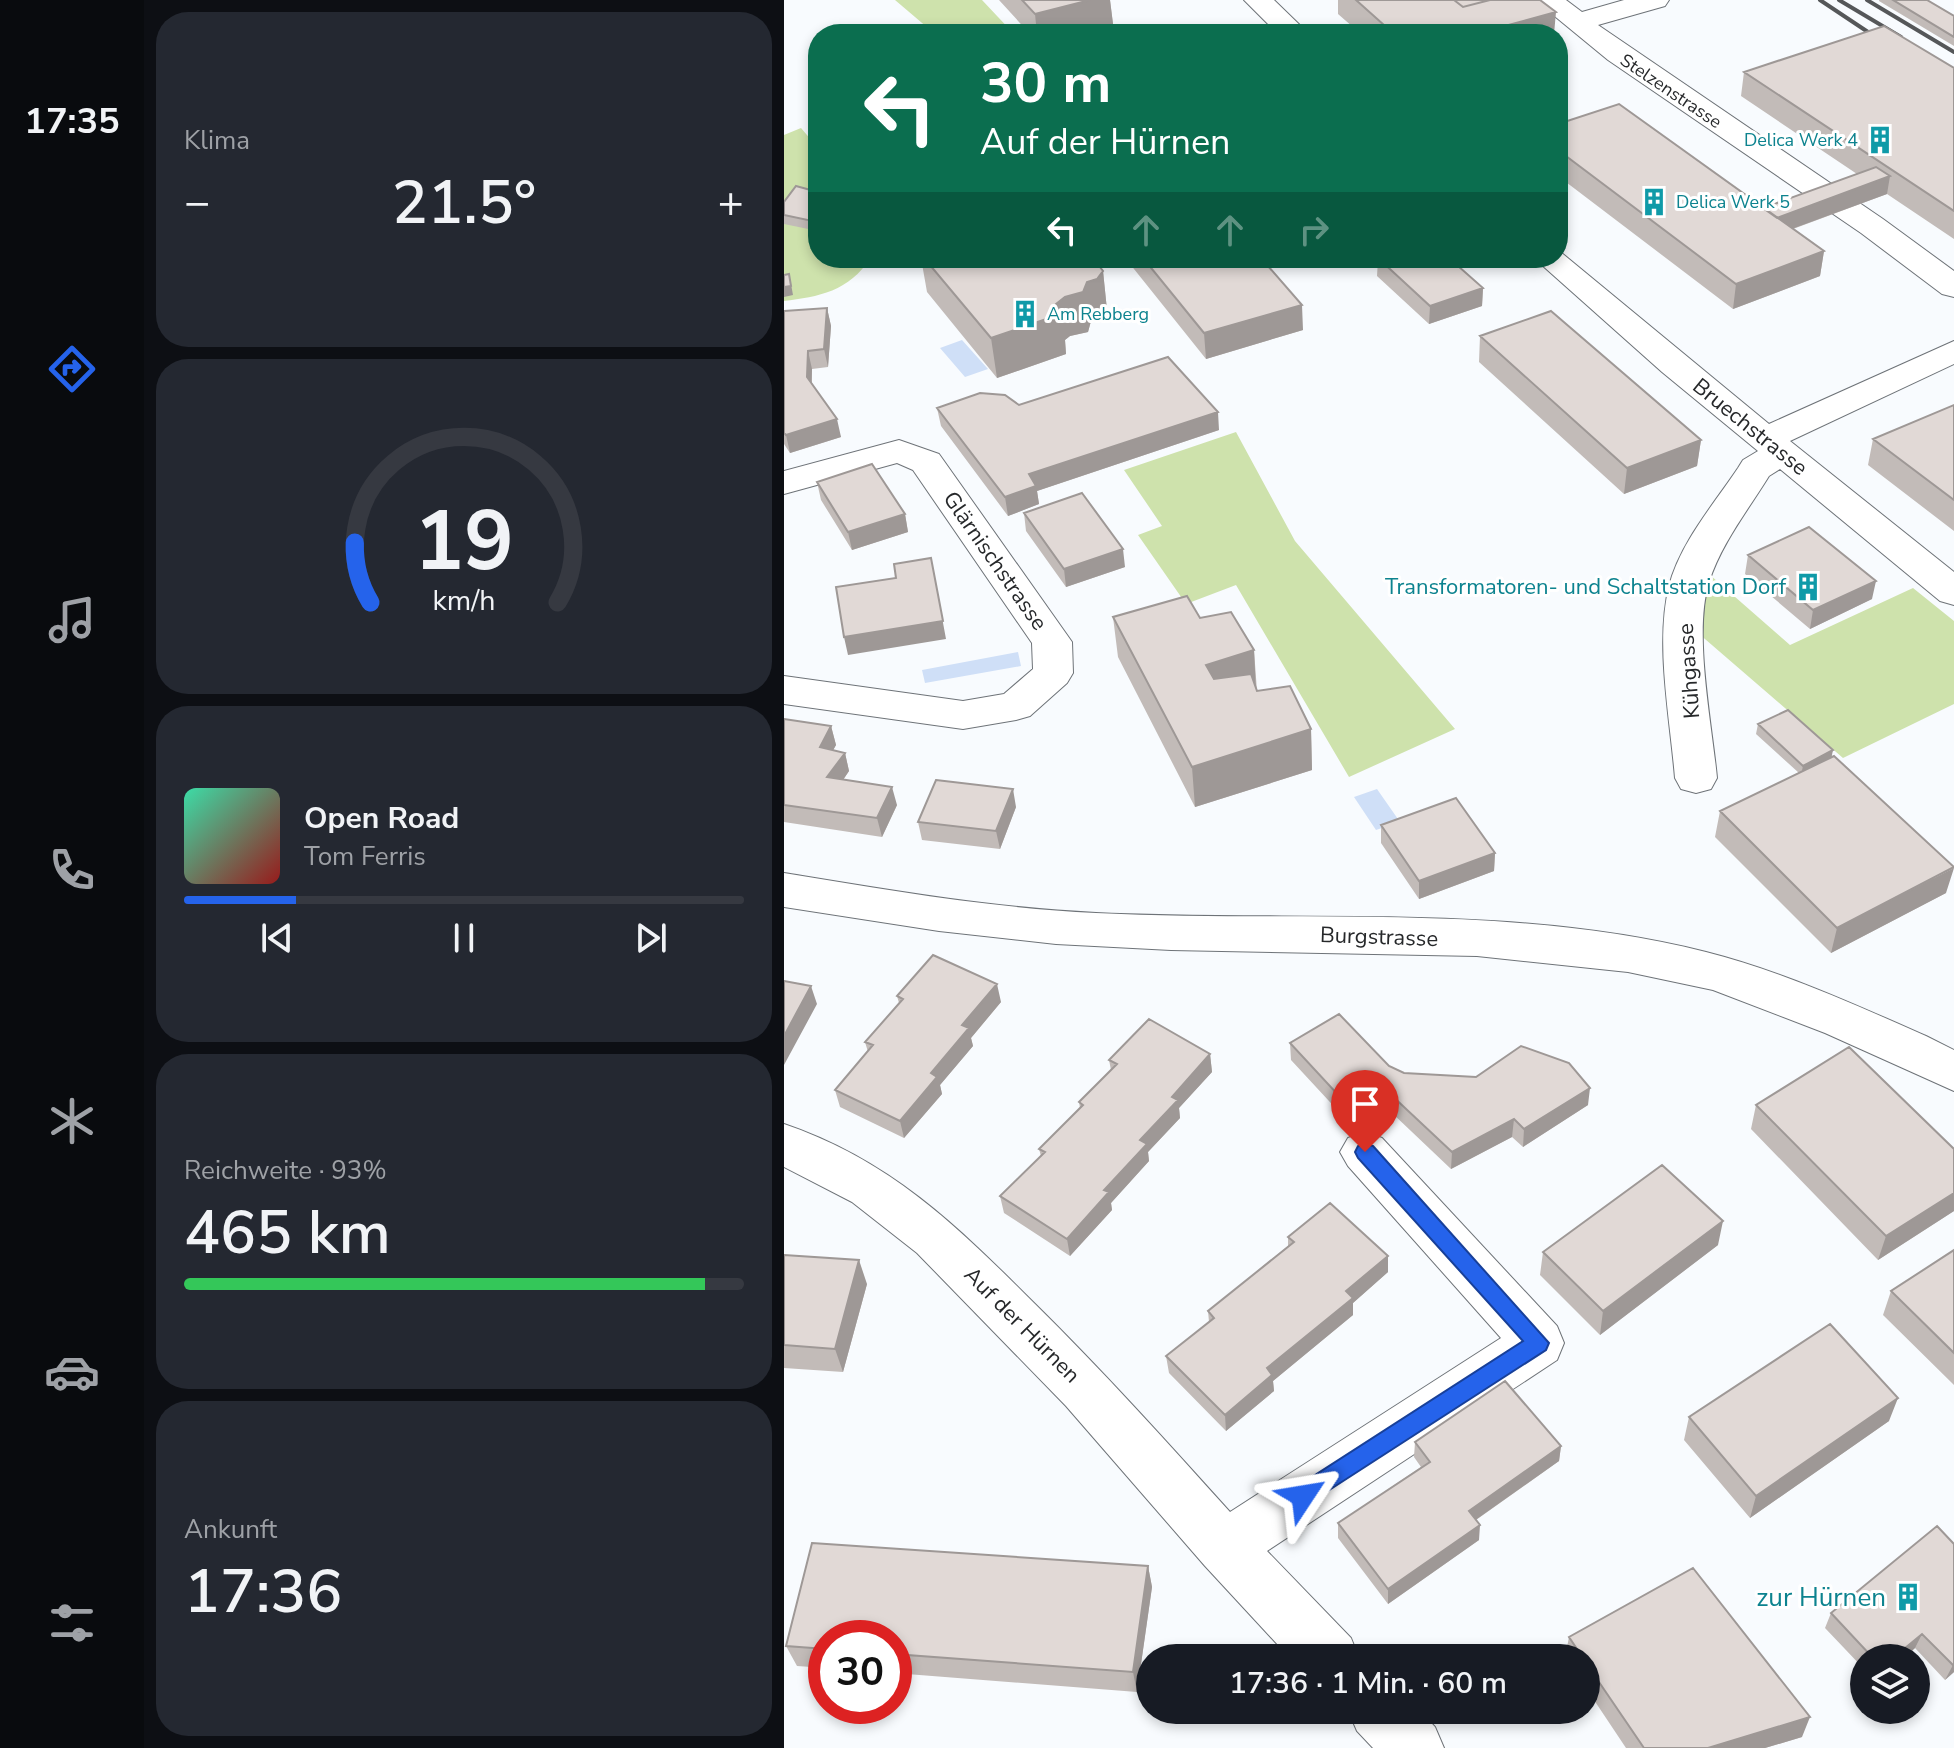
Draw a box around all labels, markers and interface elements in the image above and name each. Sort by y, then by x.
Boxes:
text: 30 m [980,45,1111,122]
street label: Stelzenstrasse [1615,48,1727,134]
icon: left [848,56,952,160]
text: 17:35 [24,97,120,146]
text: Auf der Hürnen [980,118,1231,167]
text: Klima [184,123,250,158]
building icon: Delica Werk 4 [1865,125,1895,155]
place label: Delica Werk 4 [1744,128,1858,152]
text: 21.5° [392,162,536,244]
text: − [184,173,210,233]
text: + [718,173,744,233]
building icon: Delica Werk 5 [1639,187,1669,217]
place label: Delica Werk 5 [1676,190,1790,214]
icon: left [1040,208,1084,252]
icon: ahead [1124,208,1168,252]
icon: ahead [1208,208,1252,252]
icon: right [1292,208,1336,252]
building icon: Am Rebberg [1010,299,1040,329]
place label: Am Rebberg [1047,302,1149,326]
icon: directions [44,341,100,397]
street label: Bruechstrasse [1686,371,1814,483]
text: 19 [414,484,514,597]
street label: Glärnischstrasse [936,485,1054,637]
place label: Transformatoren- und Schaltstation Dorf [1385,572,1787,602]
building icon: Transformatoren- und Schaltstation Dorf [1793,572,1823,602]
text: km/h [433,581,495,620]
icon: music [44,592,100,648]
street label: Kühgasse [1671,622,1707,720]
text: Open Road [304,798,459,839]
text: Tom Ferris [304,839,426,874]
icon: phone [44,842,100,898]
icon: previous [255,916,299,960]
icon: pause [442,916,486,960]
icon: next [629,916,673,960]
street label: Burgstrasse [1319,920,1439,954]
pin [1331,1070,1399,1152]
icon: arrive [1343,1082,1387,1126]
icon: climate [44,1093,100,1149]
text: Reichweite · 93% [184,1153,387,1188]
text: 465 km [184,1192,391,1274]
street label: Auf der Hürnen [957,1260,1087,1390]
icon: car [44,1344,100,1400]
position arrow [1261,1454,1345,1538]
text: Ankunft [184,1512,277,1547]
text: 17:36 [184,1551,342,1633]
place label: zur Hürnen [1756,1580,1886,1615]
building icon: zur Hürnen [1893,1582,1923,1612]
icon: filters [44,1595,100,1651]
speed limit sign: 30 [808,1620,912,1724]
map controls [1850,1644,1930,1724]
button: layers [1850,1644,1930,1724]
text: 17:36 · 1 Min. · 60 m [1229,1663,1507,1704]

